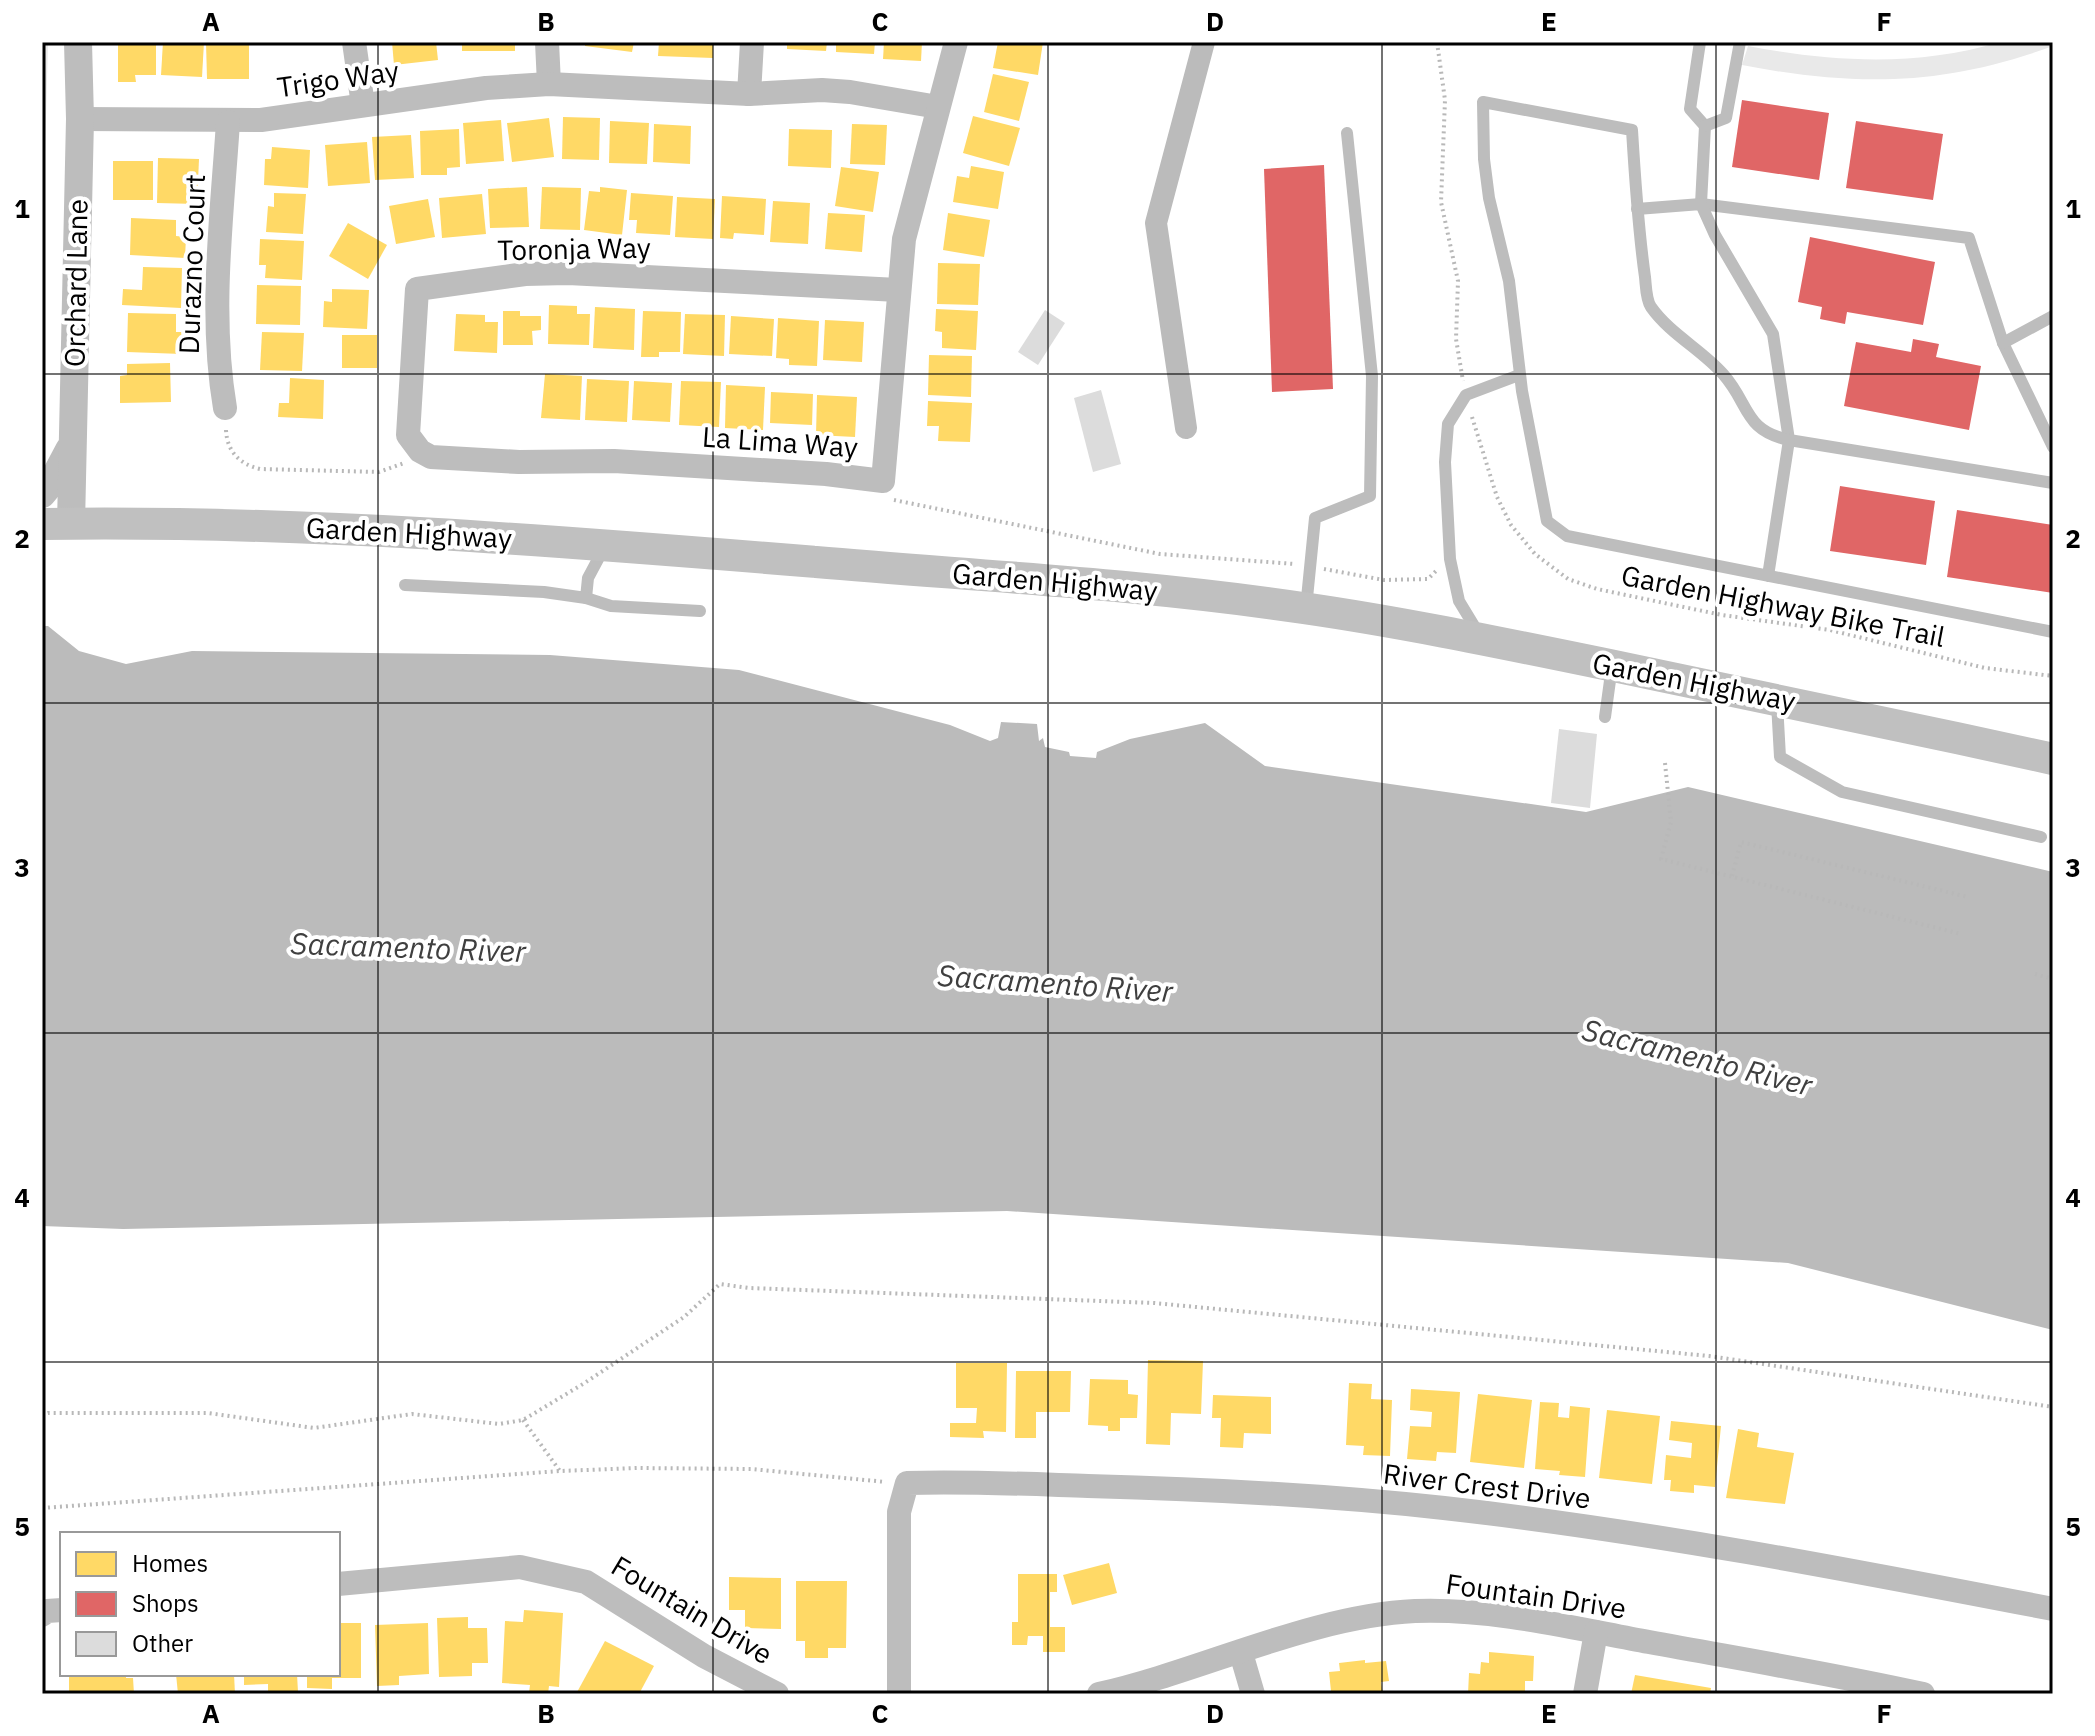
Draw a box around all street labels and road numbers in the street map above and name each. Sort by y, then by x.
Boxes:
street label: Trigo Way [275,52,401,105]
street label: Durazno Court [170,173,213,355]
street label: Orchard Lane [56,199,95,367]
street label: Toronja Way [497,229,651,268]
street label: La Lima Way [701,418,859,465]
street label: Garden Highway [305,509,513,556]
street label: Garden Highway [951,554,1159,609]
street label: Garden Highway Bike Trail [1618,556,1948,655]
street label: Garden Highway [1589,644,1799,719]
street label: River Crest Drive [1381,1454,1593,1517]
street label: Fountain Drive [605,1547,780,1672]
street label: Fountain Drive [1444,1565,1629,1626]

